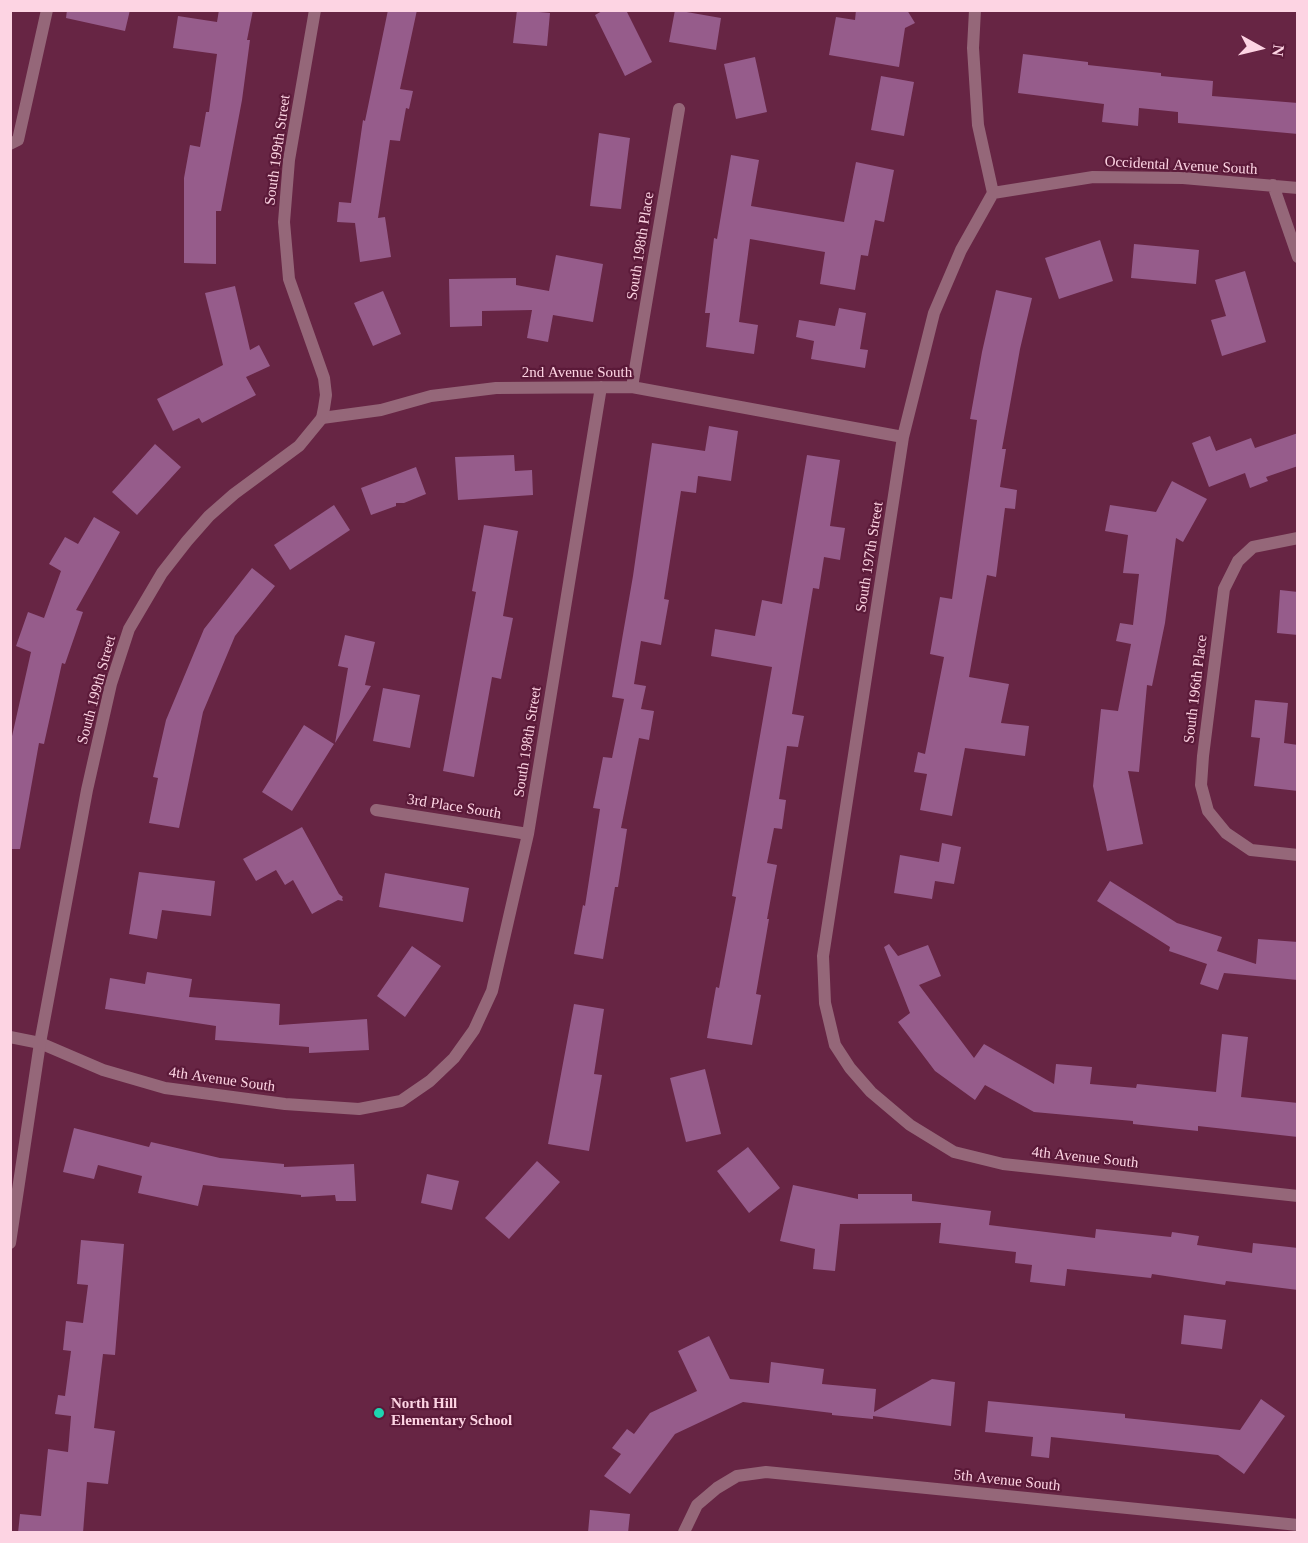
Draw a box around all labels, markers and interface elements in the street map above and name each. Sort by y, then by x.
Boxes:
north arrow [1230,18,1290,78]
text: N [1269,44,1288,57]
street label: South 199th Street [261,93,295,207]
street label: Occidental Avenue South [1104,153,1258,179]
street label: South 198th Place [624,191,658,301]
street label: 2nd Avenue South [522,364,632,382]
street label: South 197th Street [852,500,888,614]
street label: South 199th Street [74,634,120,746]
street label: South 196th Place [1180,634,1212,744]
street label: South 198th Street [510,685,546,799]
street label: 3rd Place South [406,791,502,823]
street label: 4th Avenue South [168,1064,276,1096]
street label: 4th Avenue South [1031,1143,1139,1173]
place label: North Hill Elementary School [391,1395,512,1430]
marker: North Hill Elementary School [372,1406,386,1420]
street label: 5th Avenue South [953,1466,1061,1496]

